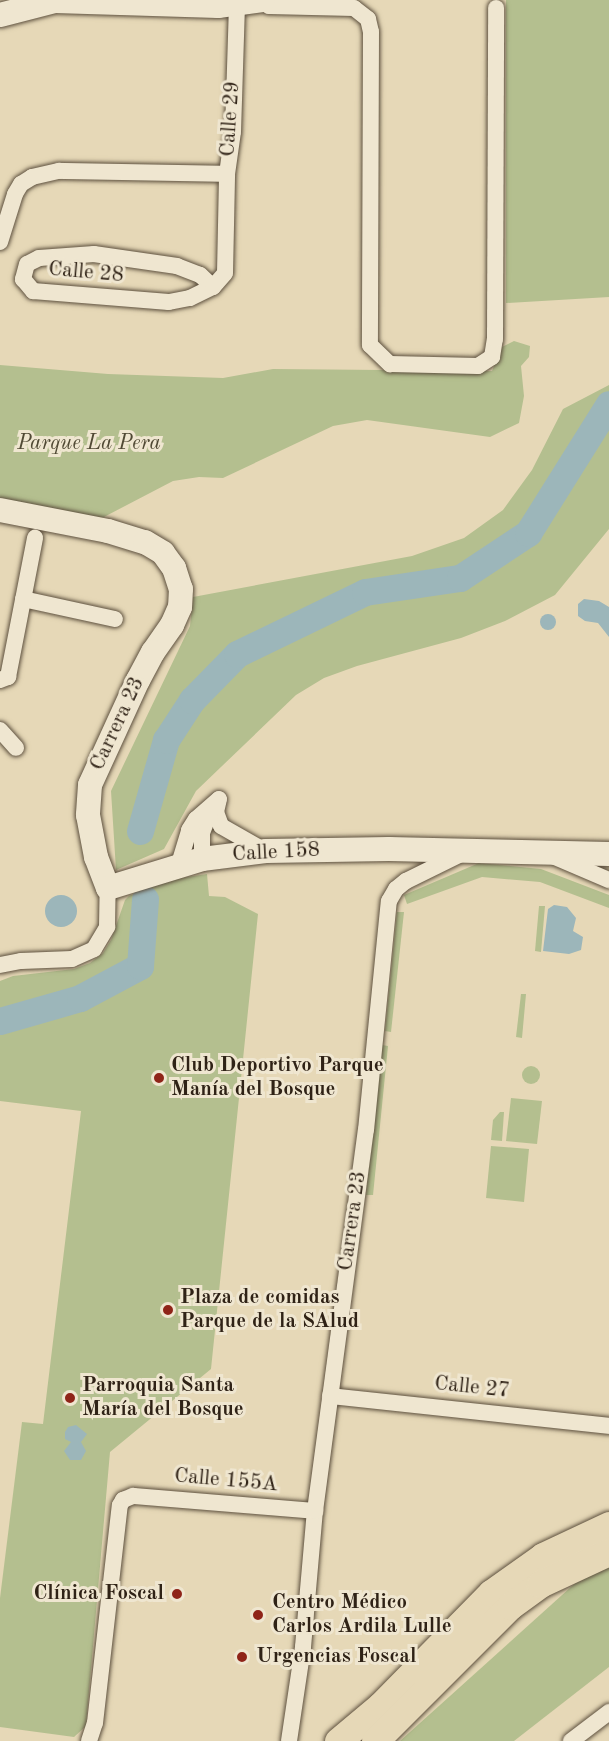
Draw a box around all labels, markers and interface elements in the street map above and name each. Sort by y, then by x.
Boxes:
street label: Calle 29 [216,80,246,158]
street label: Calle 28 [47,257,125,289]
park label: Parque La Pera [17,431,161,457]
street label: Carrera 23 [85,673,151,775]
street label: Calle 158 [231,838,321,868]
place label: Club Deportivo Parque Manía del Bosque [171,1053,384,1103]
marker: Club Deportivo Parque Manía del Bosque [152,1071,166,1085]
street label: Carrera 23 [334,1169,372,1273]
place label: Plaza de comidas Parque de la SAlud [180,1285,359,1335]
marker: Plaza de comidas Parque de la SAlud [161,1303,175,1317]
street label: Calle 27 [433,1372,511,1404]
place label: Parroquia Santa María del Bosque [82,1373,244,1423]
marker: Parroquia Santa María del Bosque [63,1391,77,1405]
street label: Calle 155A [173,1464,279,1498]
place label: Clínica Foscal [33,1581,164,1607]
marker: Clínica Foscal [168,1585,186,1603]
place label: Centro Médico Carlos Ardila Lulle [272,1590,452,1640]
marker: Centro Médico Carlos Ardila Lulle [249,1606,267,1624]
place label: Urgencias Foscal [256,1644,416,1670]
marker: Urgencias Foscal [233,1648,251,1666]

